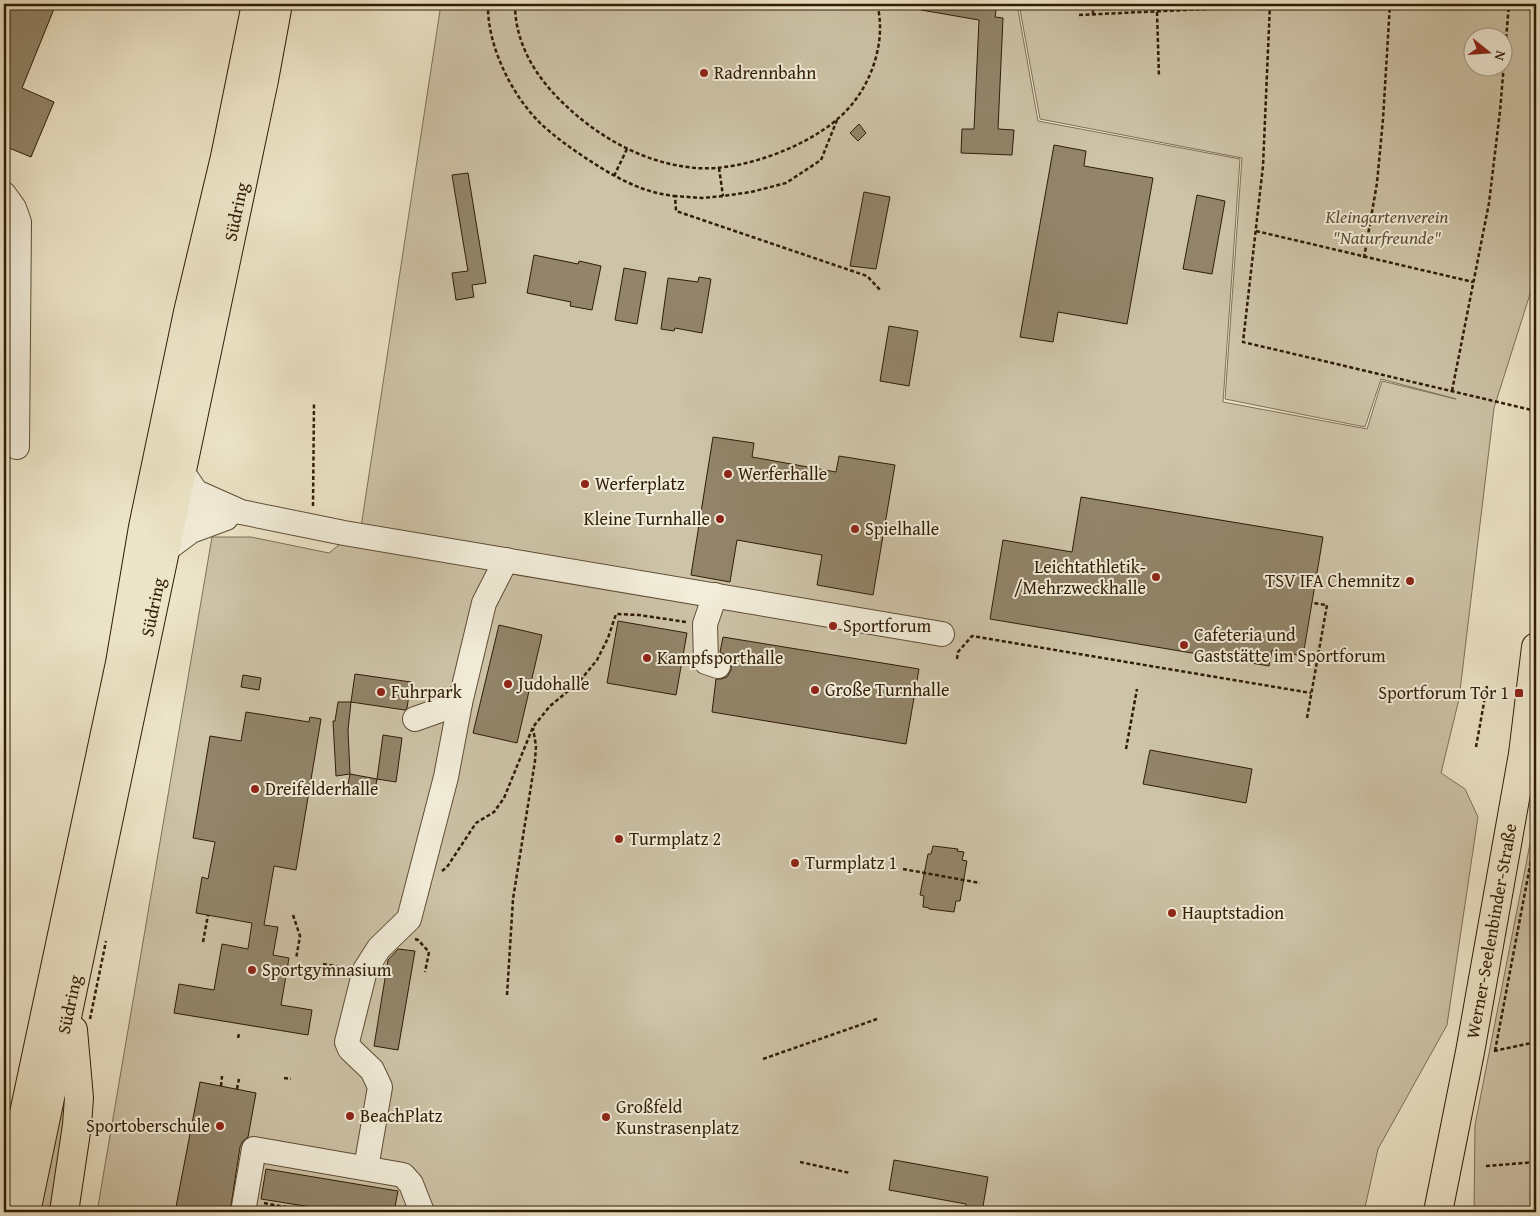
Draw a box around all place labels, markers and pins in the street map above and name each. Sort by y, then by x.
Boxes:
place label: Radrennbahn [714,59,816,86]
marker: Radrennbahn [698,67,710,79]
place label: Werferhalle [738,460,827,487]
marker: Werferhalle [722,468,734,480]
place label: Werferplatz [595,470,685,497]
marker: Werferplatz [579,478,591,490]
place label: Kleine Turnhalle [584,505,710,532]
marker: Kleine Turnhalle [714,513,726,525]
place label: Spielhalle [865,515,939,542]
marker: Spielhalle [849,523,861,535]
place label: Leichtathletik- /Mehrzweckhalle [1014,553,1146,601]
place label: TSV IFA Chemnitz [1265,567,1400,594]
marker: Leichtathletik- /Mehrzweckhalle [1150,571,1162,583]
marker: TSV IFA Chemnitz [1404,575,1416,587]
place label: Sportforum [843,612,932,639]
marker: Sportforum [827,620,839,632]
place label: Cafeteria und Gaststätte im Sportforum [1194,621,1386,669]
marker: Cafeteria und Gaststätte im Sportforum [1178,639,1190,651]
place label: Kampfsporthalle [657,644,783,671]
marker: Kampfsporthalle [641,652,653,664]
place label: Judohalle [516,670,589,697]
place label: Große Turnhalle [825,676,949,703]
place label: Fuhrpark [391,678,463,705]
marker: Judohalle [502,678,514,690]
place label: Sportforum Tor 1 [1378,679,1509,706]
marker: Große Turnhalle [809,684,821,696]
marker: Fuhrpark [375,686,387,698]
marker: Sportforum Tor 1 [1513,687,1525,699]
place label: Dreifelderhalle [265,775,379,802]
marker: Dreifelderhalle [249,783,261,795]
place label: Turmplatz 2 [629,825,721,852]
marker: Turmplatz 2 [613,833,625,845]
place label: Turmplatz 1 [805,849,897,876]
marker: Turmplatz 1 [789,857,801,869]
place label: Hauptstadion [1182,899,1284,926]
marker: Hauptstadion [1166,907,1178,919]
place label: Sportgymnasium [262,956,392,983]
marker: Sportgymnasium [246,964,258,976]
place label: Großfeld Kunstrasenplatz [616,1093,739,1141]
place label: BeachPlatz [360,1102,443,1129]
marker: BeachPlatz [344,1110,356,1122]
marker: Großfeld Kunstrasenplatz [600,1111,612,1123]
place label: Sportoberschule [86,1112,210,1139]
marker: Sportoberschule [214,1120,226,1132]

